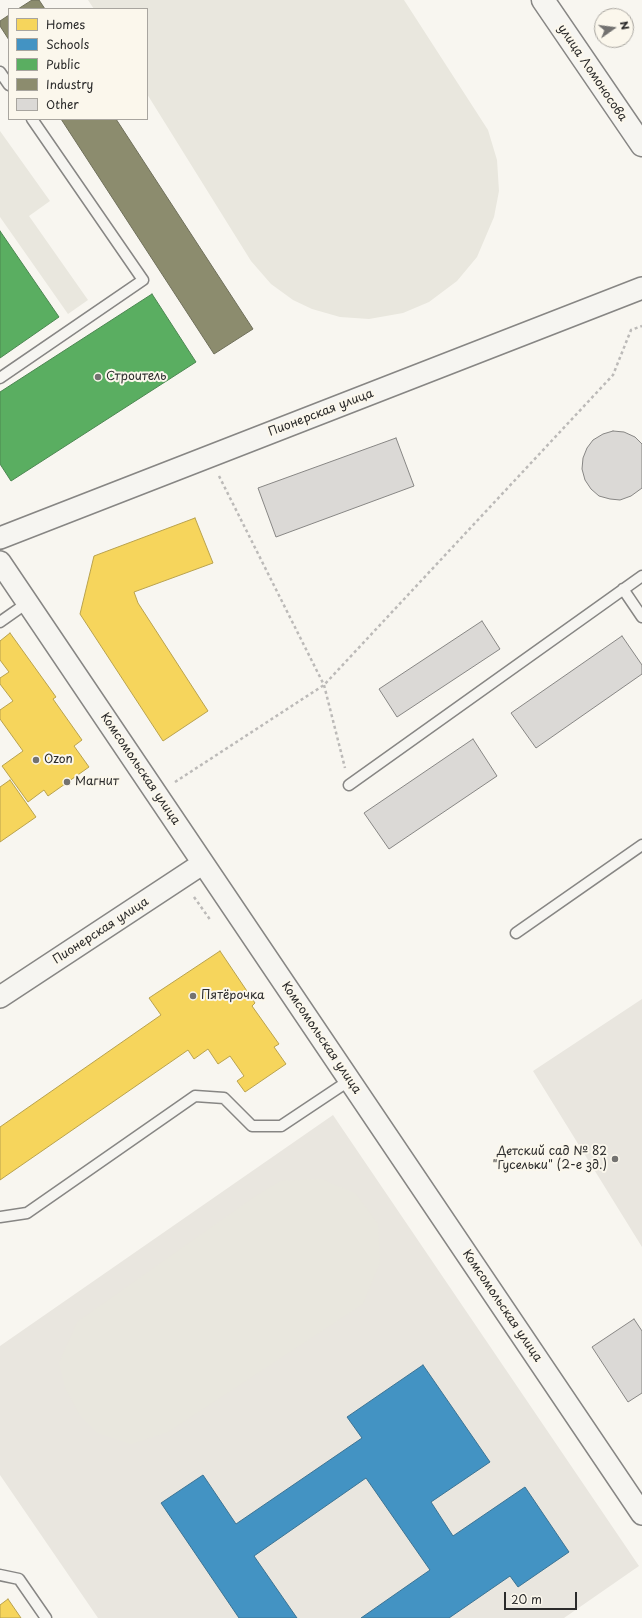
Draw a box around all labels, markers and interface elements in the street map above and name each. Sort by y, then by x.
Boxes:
legend [8,8,148,120]
north arrow [594,8,634,48]
text: Homes [46,15,85,33]
text: N [616,19,634,32]
street label: улица Ломоносова [554,22,630,124]
text: Schools [46,35,89,53]
text: Public [46,55,80,73]
text: Industry [46,75,93,93]
text: Other [46,95,79,113]
place label: Строитель [106,370,166,384]
marker: Строитель [93,372,103,382]
street label: Пионерская улица [267,386,375,440]
street label: Комсомольская улица [97,710,183,828]
place label: Ozon [44,753,73,767]
marker: Ozon [31,755,41,765]
place label: Магнит [75,775,119,789]
marker: Магнит [62,777,72,787]
street label: Пионерская улица [50,895,152,967]
street label: Комсомольская улица [278,979,364,1097]
place label: Пятёрочка [201,989,264,1003]
marker: Пятёрочка [188,991,198,1001]
place label: Детский сад № 82 "Гусельки" (2-е зд.) [492,1145,607,1173]
marker: Детский сад № 82 "Гусельки" (2-е зд.) [610,1154,620,1164]
street label: Комсомольская улица [459,1247,545,1365]
scale bar [506,1584,579,1610]
text: 20 m [511,1590,542,1608]

